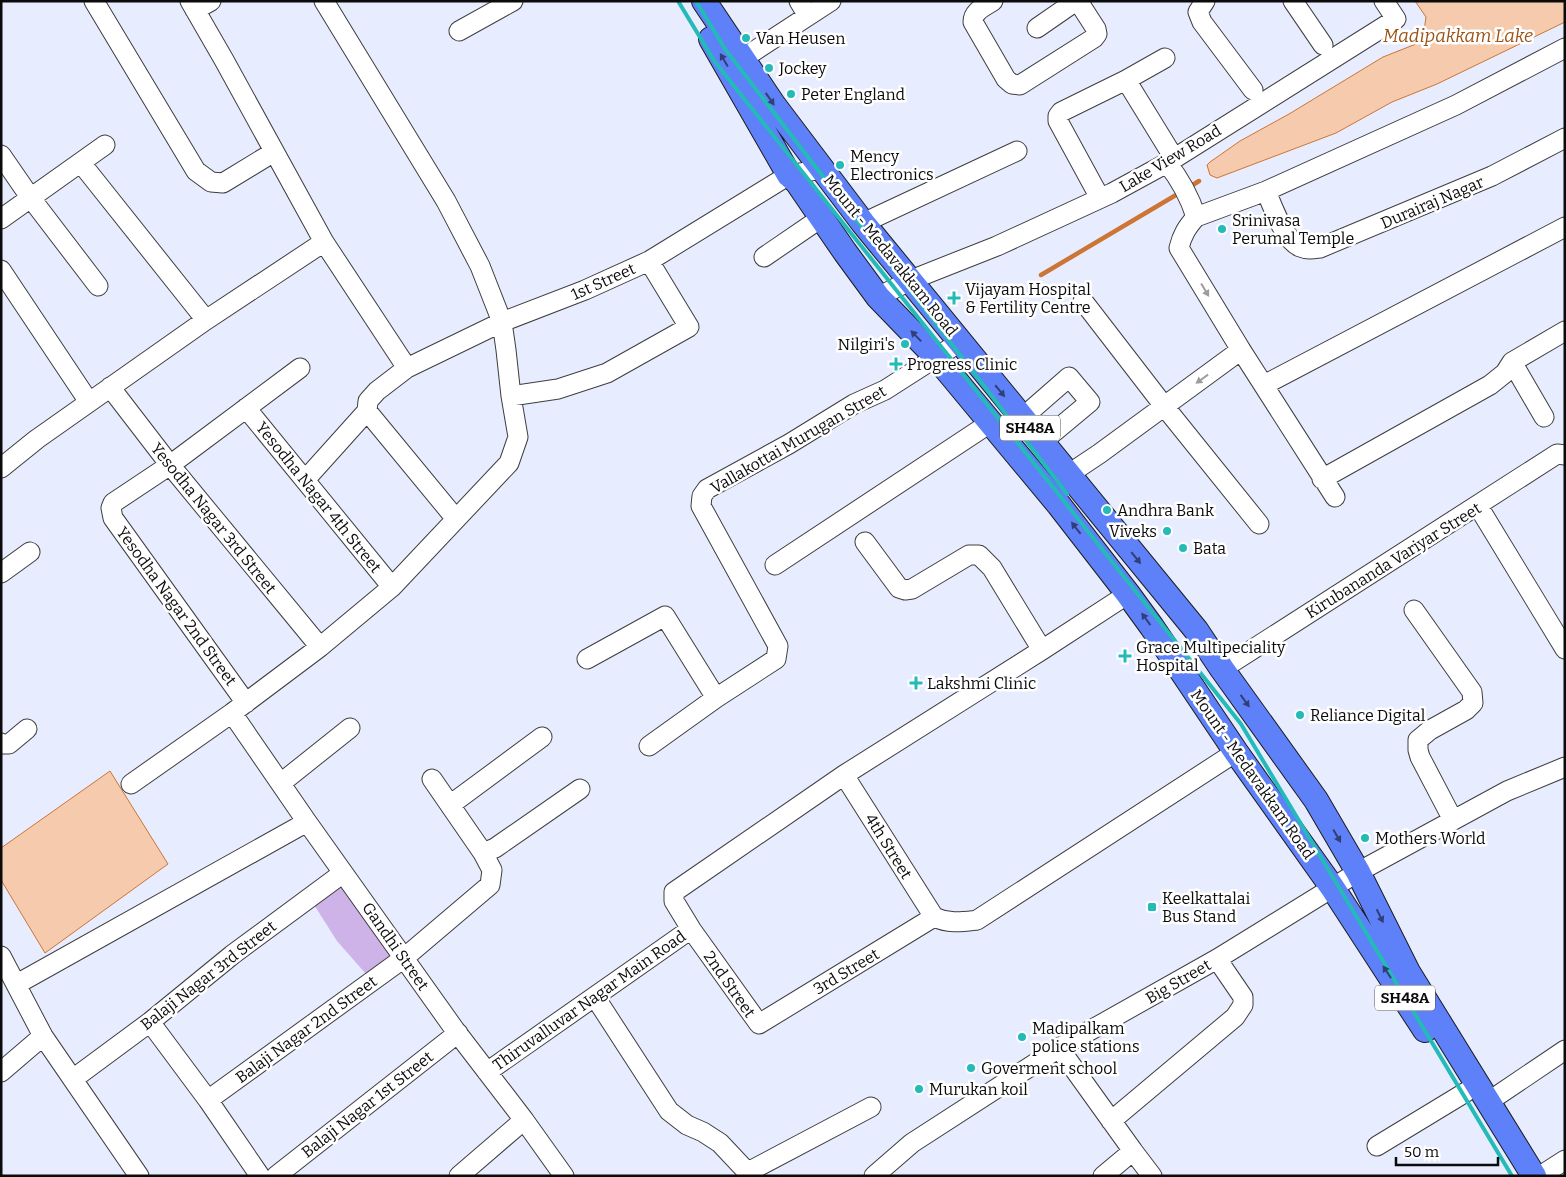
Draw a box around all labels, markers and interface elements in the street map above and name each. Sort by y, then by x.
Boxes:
water label: Madipakkam Lake [1383,25,1533,47]
place label: Van Heusen [756,29,846,48]
marker: Van Heusen [740,32,752,44]
one-way arrow [719,54,728,67]
place label: Jockey [778,59,827,78]
marker: Jockey [763,62,775,74]
place label: Peter England [801,85,906,104]
marker: Peter England [785,88,797,100]
one-way arrow [765,92,775,106]
street label: Lake View Road [1116,120,1225,196]
place label: Mency Electronics [850,147,934,184]
marker: Mency Electronics [834,159,846,171]
street label: Mount - Medavakkam Road [820,171,962,340]
street label: Durairaj Nagar [1378,172,1487,233]
place label: Srinivasa Perumal Temple [1232,211,1354,248]
marker: Srinivasa Perumal Temple [1216,223,1228,235]
street label: 1st Street [568,259,638,304]
place label: Vijayam Hospital & Fertility Centre [965,280,1091,317]
one-way arrow [1200,283,1209,296]
marker: Vijayam Hospital & Fertility Centre [947,291,961,305]
one-way arrow [910,330,922,342]
place label: Nilgiri's [838,335,895,354]
marker: Nilgiri's [899,338,911,350]
place label: Progress Clinic [907,355,1017,374]
marker: Progress Clinic [889,357,903,371]
one-way arrow [1196,373,1209,384]
street label: Vallakottai Murugan Street [707,381,889,497]
one-way arrow [994,385,1005,398]
road number: SH48A [1000,416,1060,440]
street label: Yesodha Nagar 4th Street [252,418,385,577]
street label: Yesodha Nagar 3rd Street [147,439,280,598]
street label: Kirubananda Variyar Street [1302,498,1485,622]
place label: Andhra Bank [1117,501,1214,520]
marker: Andhra Bank [1101,504,1113,516]
one-way arrow [1071,522,1082,535]
place label: Viveks [1109,522,1157,541]
street label: Yesodha Nagar 2nd Street [113,523,241,690]
marker: Viveks [1161,525,1173,537]
place label: Bata [1193,539,1226,558]
marker: Bata [1177,542,1189,554]
one-way arrow [1130,551,1141,564]
one-way arrow [1141,612,1151,625]
place label: Grace Multipeciality Hospital [1136,638,1286,675]
marker: Grace Multipeciality Hospital [1118,649,1132,663]
place label: Lakshmi Clinic [927,674,1036,693]
marker: Lakshmi Clinic [909,676,923,690]
street label: Mount - Medavakkam Road [1187,686,1319,863]
one-way arrow [1240,694,1250,708]
place label: Reliance Digital [1310,706,1426,725]
marker: Reliance Digital [1294,709,1306,721]
street label: 4th Street [861,810,916,883]
one-way arrow [1333,829,1342,842]
place label: Mothers World [1375,829,1486,848]
marker: Mothers World [1359,832,1371,844]
place label: Keelkattalai Bus Stand [1162,889,1250,926]
street label: Gandhi Street [358,899,433,994]
marker: Keelkattalai Bus Stand [1146,901,1158,913]
one-way arrow [1376,908,1384,923]
street label: Balaji Nagar 3rd Street [137,917,280,1034]
street label: Thiruvalluvar Nagar Main Road [489,926,690,1074]
street label: 3rd Street [810,944,883,998]
street label: 2nd Street [700,947,759,1021]
street label: Big Street [1142,955,1214,1008]
one-way arrow [1382,965,1392,978]
street label: Balaji Nagar 2nd Street [232,972,381,1087]
road number: SH48A [1375,986,1435,1010]
place label: Madipalkam police stations [1032,1019,1140,1056]
marker: Madipalkam police stations [1016,1031,1028,1043]
street label: Balaji Nagar 1st Street [298,1047,437,1162]
place label: Goverment school [981,1059,1117,1078]
marker: Goverment school [965,1062,977,1074]
place label: Murukan koil [929,1080,1028,1099]
marker: Murukan koil [913,1083,925,1095]
scale bar [1396,1134,1498,1166]
text: 50 m [1404,1143,1440,1161]

